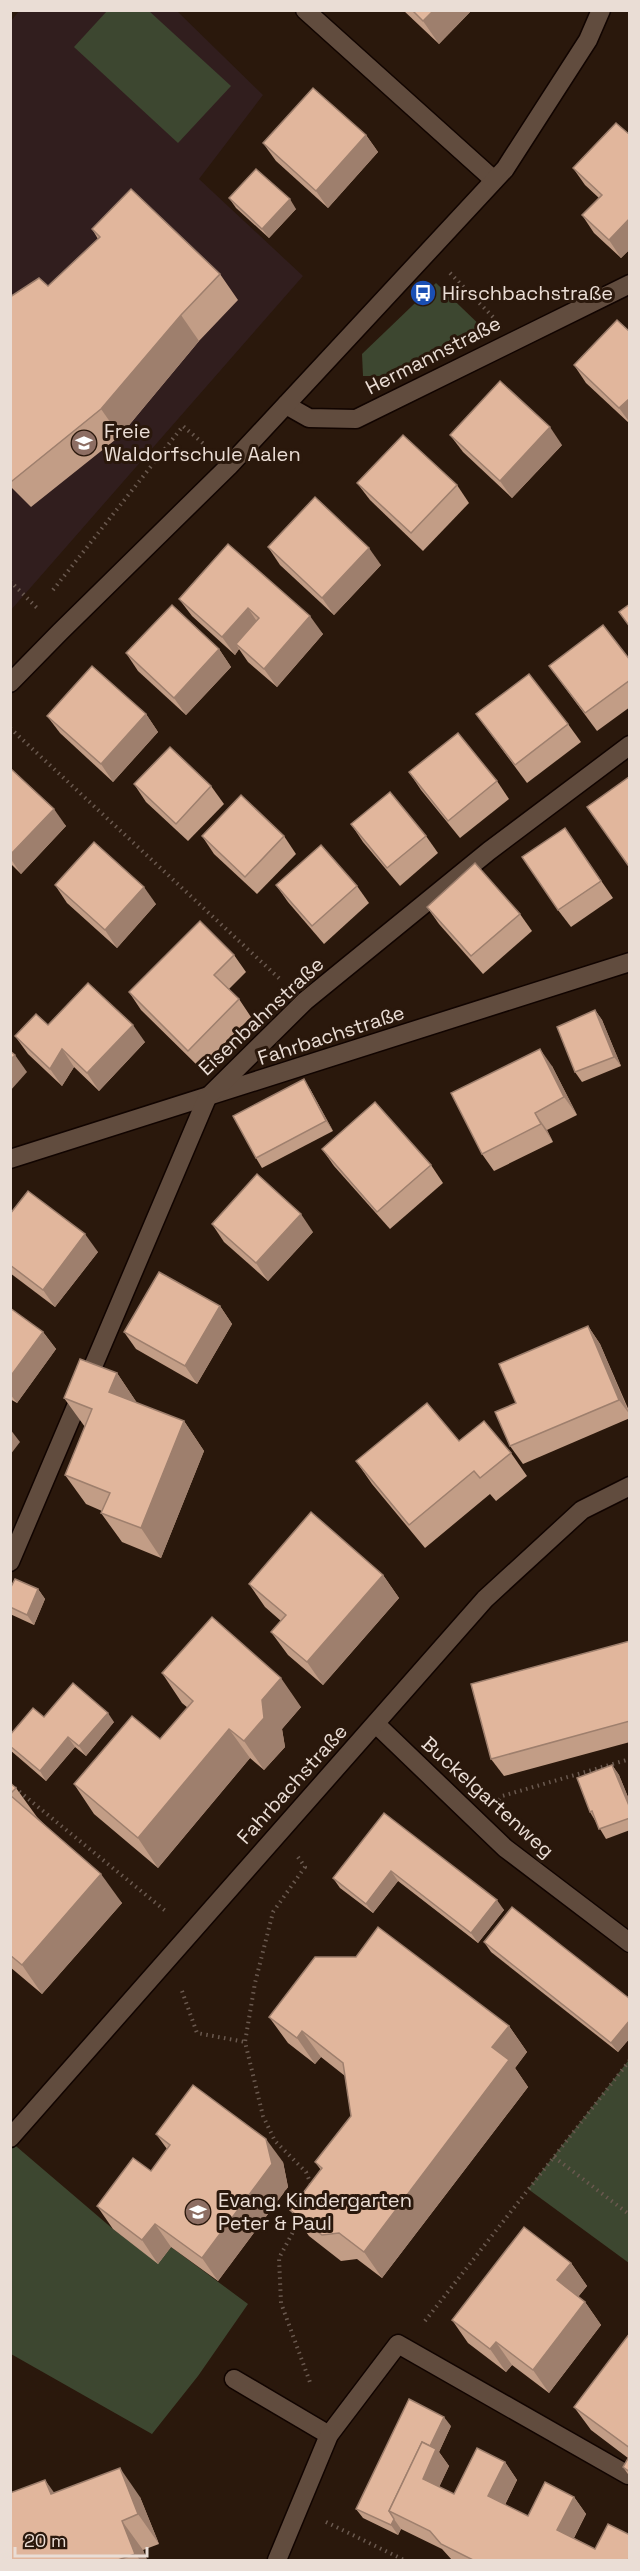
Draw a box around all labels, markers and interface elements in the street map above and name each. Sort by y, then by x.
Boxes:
bus stop icon: Hirschbachstraße [408,278,438,308]
place label: Hirschbachstraße [442,280,613,306]
street label: Hermannstraße [361,310,505,400]
place label: Freie Waldorfschule Aalen [104,418,301,467]
school or university icon: Freie Waldorfschule Aalen [69,428,99,458]
street label: Eisenbahnstraße [193,951,329,1081]
street label: Fahrbachstraße [254,999,408,1071]
street label: Fahrbachstraße [231,1718,353,1850]
street label: Buckelgartenweg [416,1731,560,1863]
place label: Evang. Kindergarten Peter & Paul [218,2187,412,2236]
school or university icon: Evang. Kindergarten Peter & Paul [183,2197,213,2227]
scale bar [15,2520,147,2558]
text: 20 m [24,2529,67,2552]

